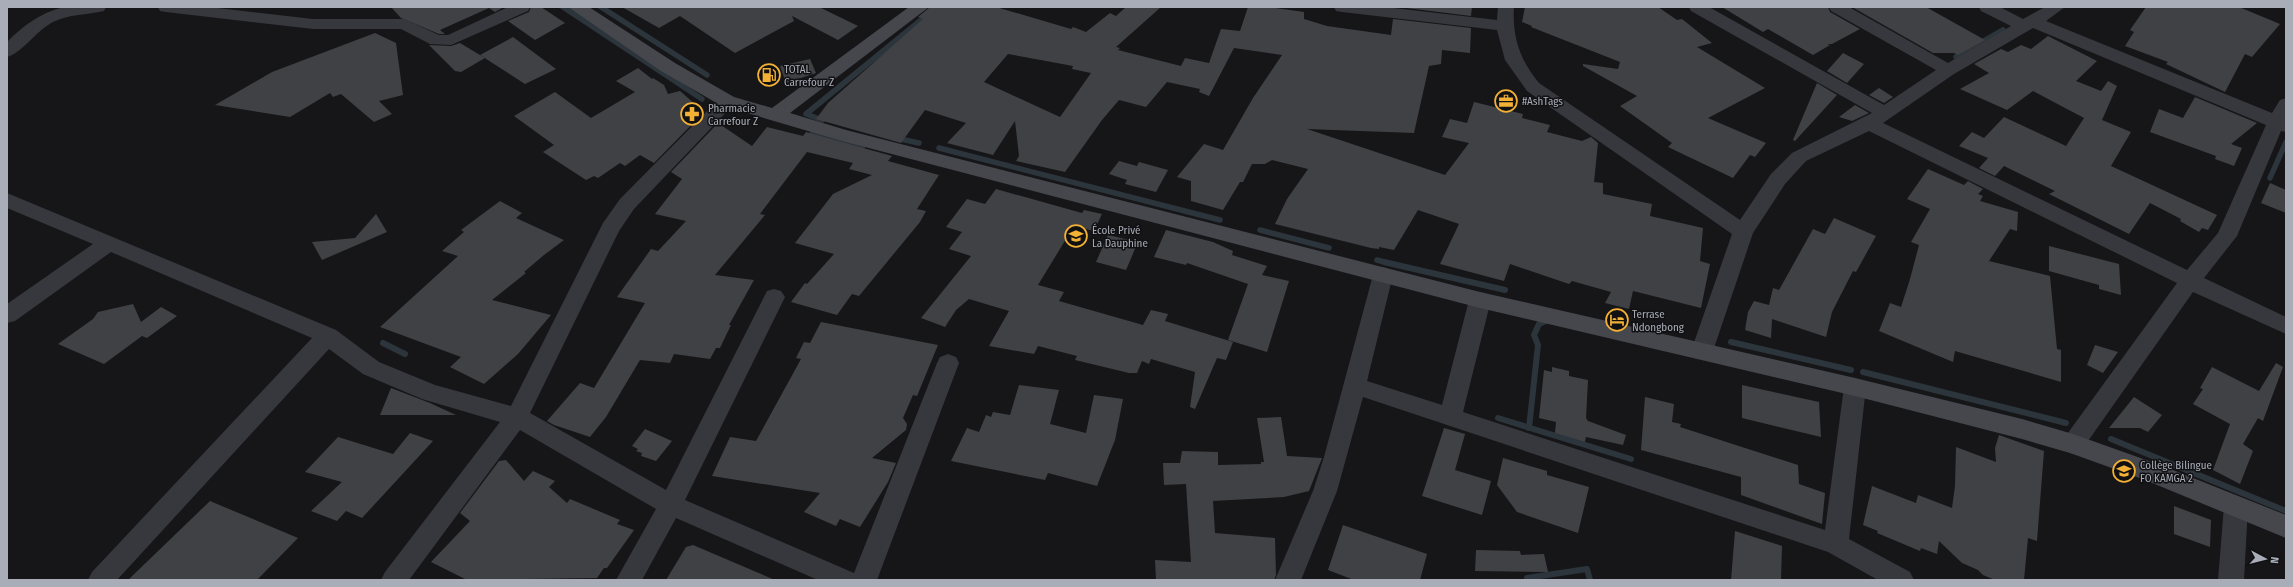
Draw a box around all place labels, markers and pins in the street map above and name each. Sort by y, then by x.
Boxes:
fuel station icon: TOTAL Carrefour Z [756,62,782,88]
place label: TOTAL Carrefour Z [784,63,834,89]
office icon: #AshTags [1493,88,1519,114]
place label: #AshTags [1522,95,1563,108]
pharmacy icon: Pharmacie Carrefour Z [679,101,705,127]
place label: Pharmacie Carrefour Z [708,102,758,128]
school or university icon: École Privé La Dauphine [1063,223,1089,249]
place label: École Privé La Dauphine [1092,223,1148,250]
hotel icon: Terrase Ndongbong [1604,307,1630,333]
place label: Terrase Ndongbong [1632,308,1685,334]
school or university icon: Collège Bilingue FO KAMGA 2 [2111,458,2137,484]
place label: Collège Bilingue FO KAMGA 2 [2140,459,2212,485]

